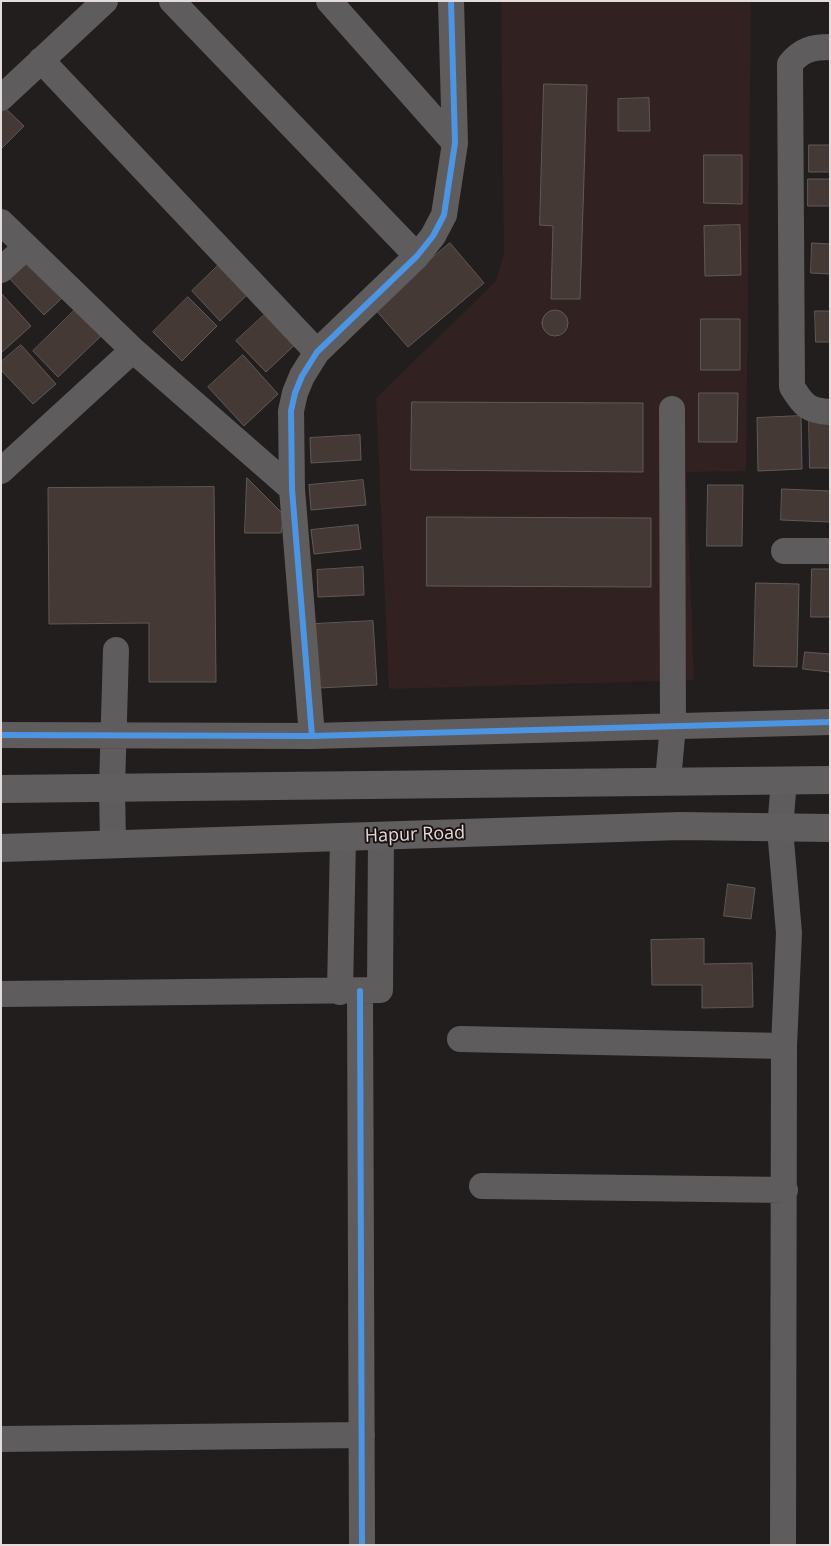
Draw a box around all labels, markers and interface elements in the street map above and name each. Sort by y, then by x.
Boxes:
street label: Hapur Road [364,822,466,848]

